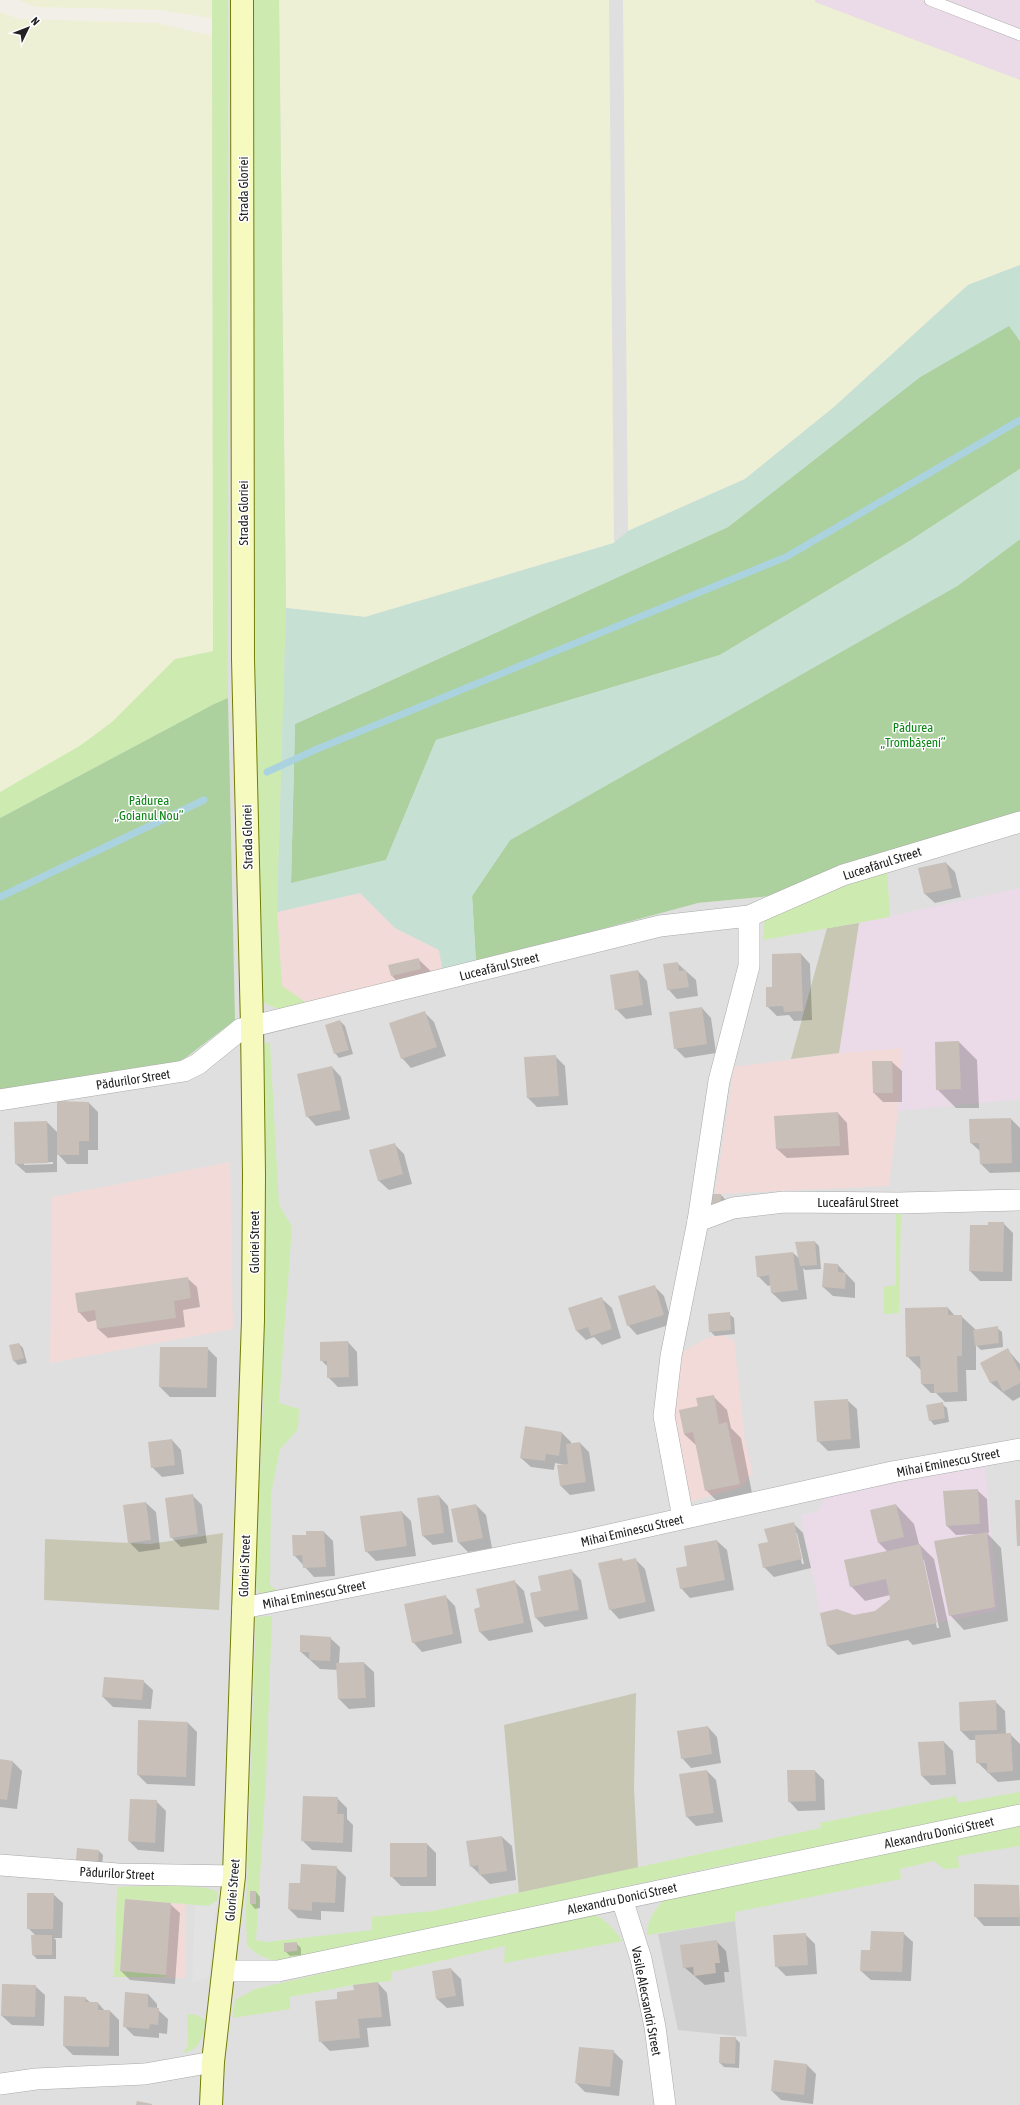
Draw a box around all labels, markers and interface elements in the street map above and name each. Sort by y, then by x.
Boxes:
north arrow [8,8,48,48]
text: N [29,15,42,28]
street label: Strada Gloriei [236,157,251,221]
street label: Strada Gloriei [236,481,251,545]
park label: Pădurea „Trombășeni” [880,720,946,750]
park label: Pădurea „Goianul Nou” [115,793,183,823]
street label: Strada Gloriei [239,804,256,870]
street label: Luceafărul Street [841,844,924,883]
street label: Luceafărul Street [458,949,541,984]
street label: Pădurilor Street [95,1066,172,1093]
street label: Luceafărul Street [817,1195,899,1210]
street label: Gloriei Street [247,1211,262,1273]
street label: Mihai Eminescu Street [895,1445,1001,1480]
street label: Mihai Eminescu Street [579,1511,685,1550]
street label: Gloriei Street [236,1534,253,1597]
street label: Mihai Eminescu Street [261,1577,367,1612]
street label: Alexandru Donici Street [883,1813,996,1851]
street label: Gloriei Street [222,1858,243,1922]
street label: Pădurilor Street [79,1864,155,1883]
street label: Alexandru Donici Street [566,1879,679,1917]
street label: Vasile Alecsandri Street [629,1945,665,2057]

